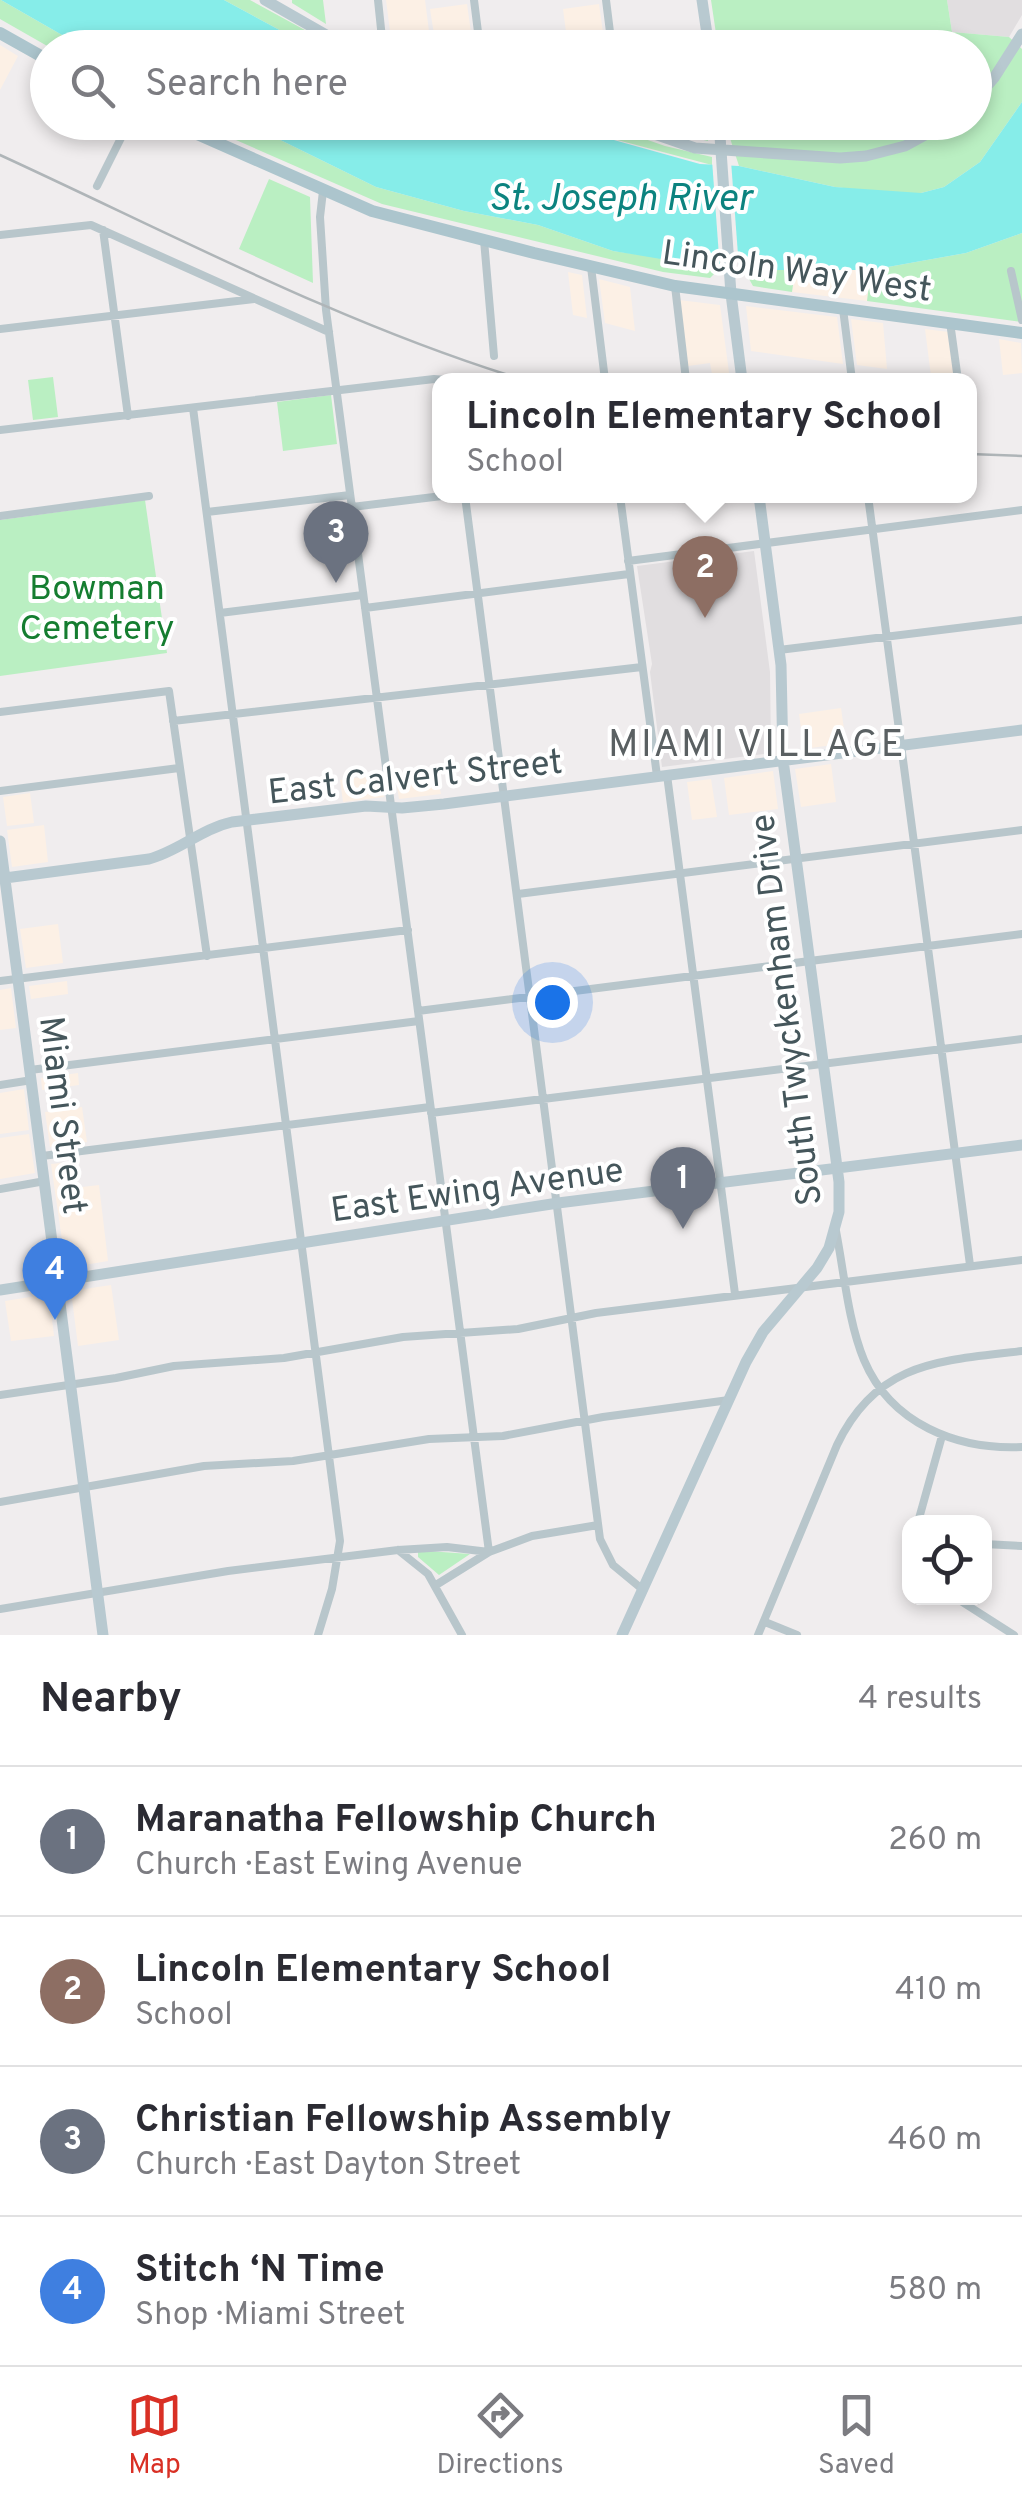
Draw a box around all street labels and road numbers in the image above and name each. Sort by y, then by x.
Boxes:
street label: Lincoln Way West [659,232,934,314]
street label: East Calvert Street [266,742,565,816]
street label: South Twyckenham Drive [742,811,834,1208]
street label: Miami Street [27,1014,95,1217]
street label: East Ewing Avenue [328,1150,627,1234]

